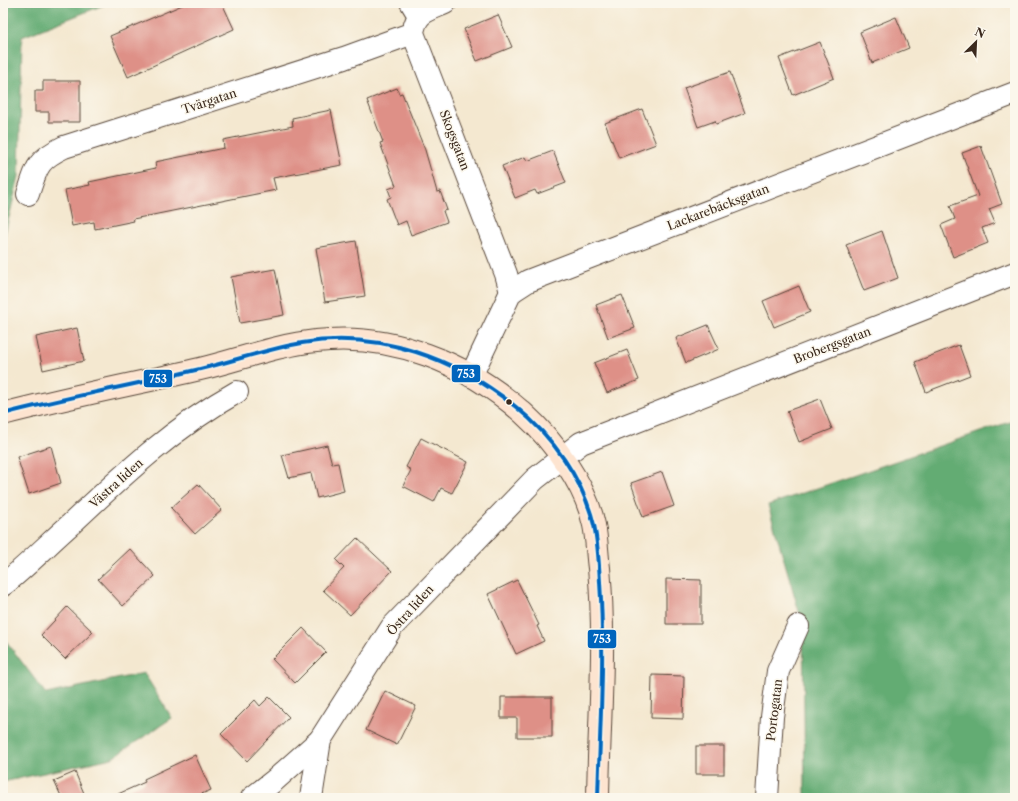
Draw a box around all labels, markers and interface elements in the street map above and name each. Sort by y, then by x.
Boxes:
north arrow [956,22,996,62]
text: N [973,25,988,41]
street label: Tvärgatan [180,85,239,117]
street label: Skogsgatan [437,108,474,173]
street label: Lackarebäcksgatan [665,180,771,233]
street label: Brobergsgatan [791,323,873,367]
line badge: 753 [451,364,481,383]
text: 753 [457,367,475,381]
line badge: 753 [143,369,173,388]
text: 753 [149,372,167,386]
unlabelled marker [504,397,514,407]
street label: Västra liden [85,455,146,512]
street label: Östra liden [383,581,437,638]
line badge: 753 [587,629,617,649]
text: 753 [593,632,611,646]
street label: Portogatan [763,678,785,742]

